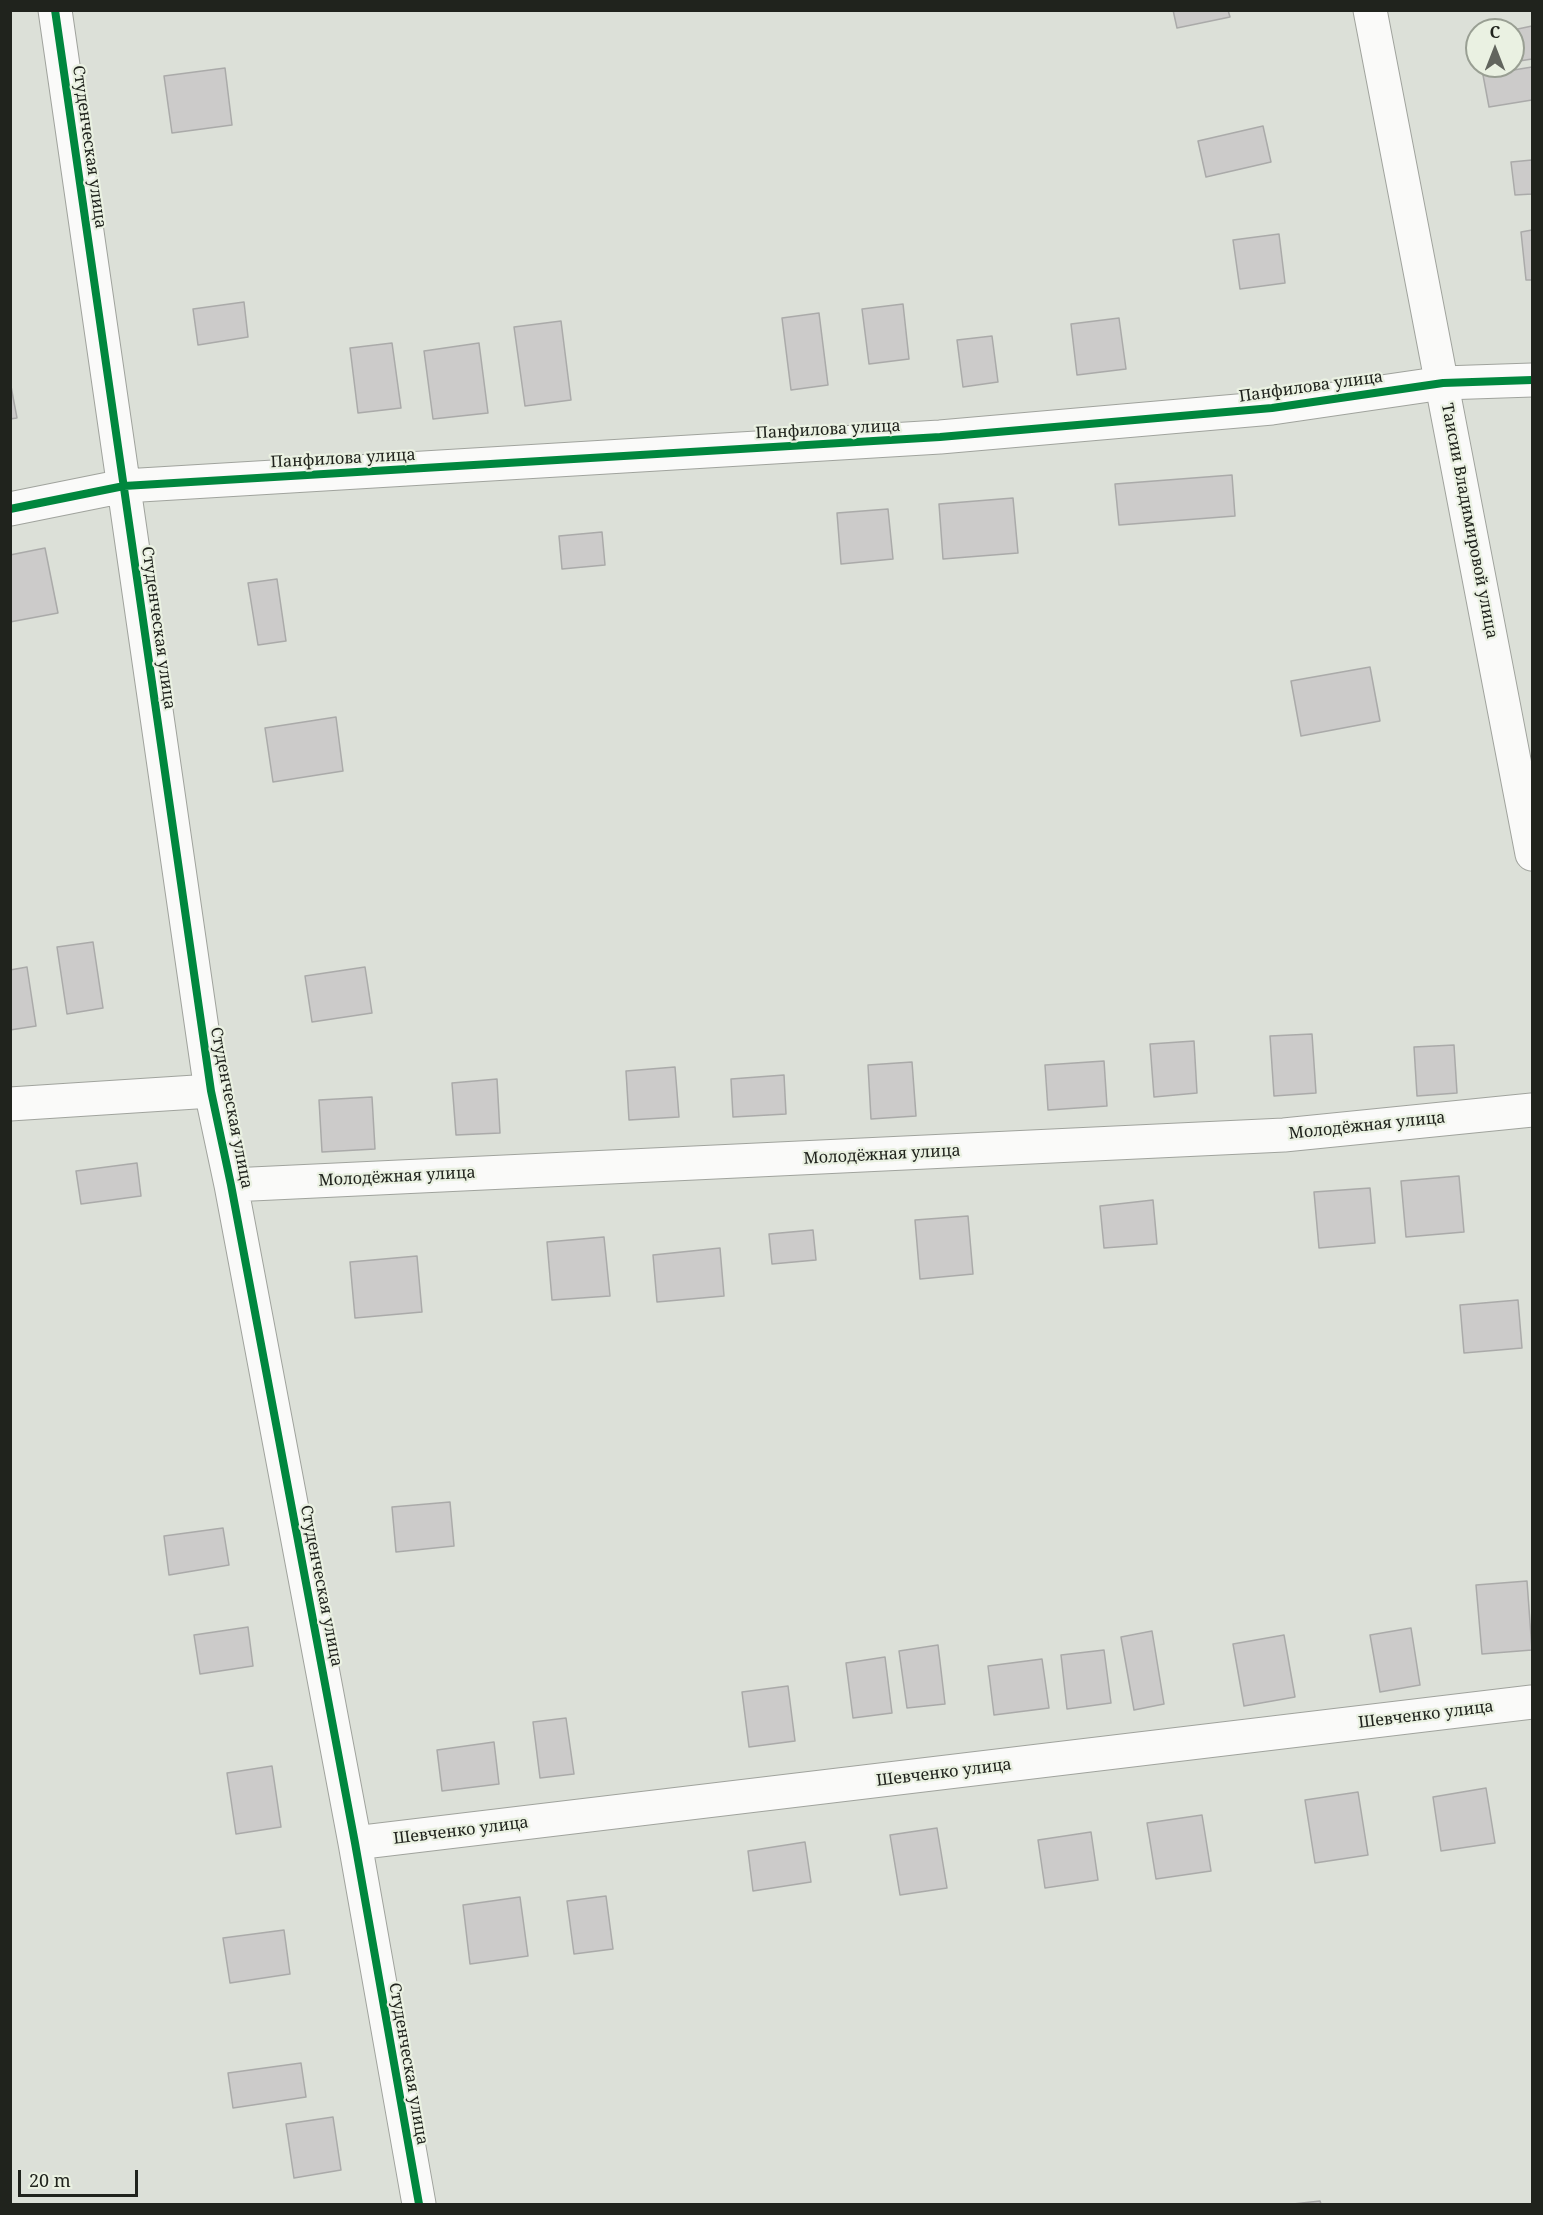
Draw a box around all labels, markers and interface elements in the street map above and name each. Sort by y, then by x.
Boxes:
north arrow [1465,18,1525,78]
text: С [1490,21,1500,43]
street label: Студенческая улица [68,64,110,230]
street label: Панфилова улица [1238,367,1384,407]
street label: Таисии Владимировой улица [1437,402,1501,640]
street label: Панфилова улица [755,417,901,443]
street label: Панфилова улица [270,446,416,472]
street label: Студенческая улица [137,545,179,711]
street label: Студенческая улица [206,1025,256,1191]
street label: Молодёжная улица [1288,1108,1446,1144]
street label: Молодёжная улица [803,1141,961,1169]
street label: Молодёжная улица [318,1163,476,1191]
street label: Студенческая улица [296,1503,346,1669]
street label: Шевченко улица [1357,1697,1495,1733]
street label: Шевченко улица [875,1755,1013,1791]
street label: Шевченко улица [392,1813,530,1849]
street label: Студенческая улица [384,1981,432,2147]
scale bar [21,2158,141,2196]
text: 20 m [29,2168,71,2192]

